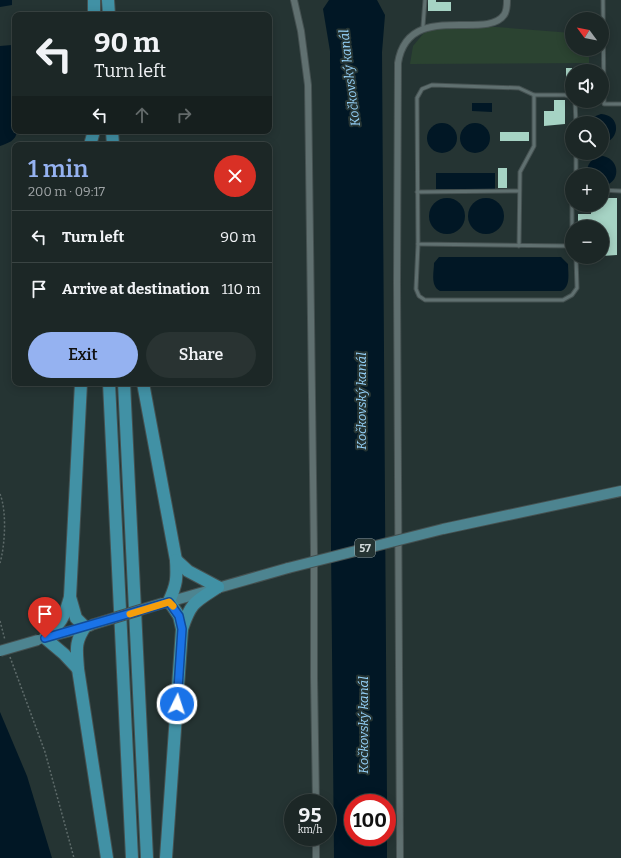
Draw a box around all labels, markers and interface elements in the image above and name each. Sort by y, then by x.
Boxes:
north arrow [565,12,609,56]
map controls [565,12,609,264]
text: 90 m [94,26,160,59]
icon: left [28,28,80,80]
water label: Kočkovský kanál [336,28,363,127]
text: Turn left [94,60,166,82]
button: sound [565,64,609,108]
icon: left [89,104,111,126]
icon: ahead [131,104,153,126]
icon: right [173,104,195,126]
button: search [565,116,609,160]
text: 1 min [28,155,88,183]
button: close [214,155,256,197]
button: + [565,168,609,212]
text: 200 m · 09:17 [28,184,105,199]
button: − [565,220,609,264]
icon: left [28,226,50,248]
text: Turn left [62,228,124,246]
text: 90 m [220,228,256,246]
icon: arrive [28,278,50,300]
text: Arrive at destination [62,280,209,298]
text: 110 m [221,280,261,298]
button: Exit [28,332,138,378]
button: Share [146,332,256,378]
water label: Kočkovský kanál [354,352,369,450]
road number: 57 [355,539,375,557]
pin [28,597,62,638]
icon: arrive [34,603,56,625]
water label: Kočkovský kanál [356,676,371,774]
position arrow [156,683,198,725]
speed limit sign: 100 [344,794,396,846]
text: 95 [299,803,321,827]
text: km/h [298,824,322,836]

